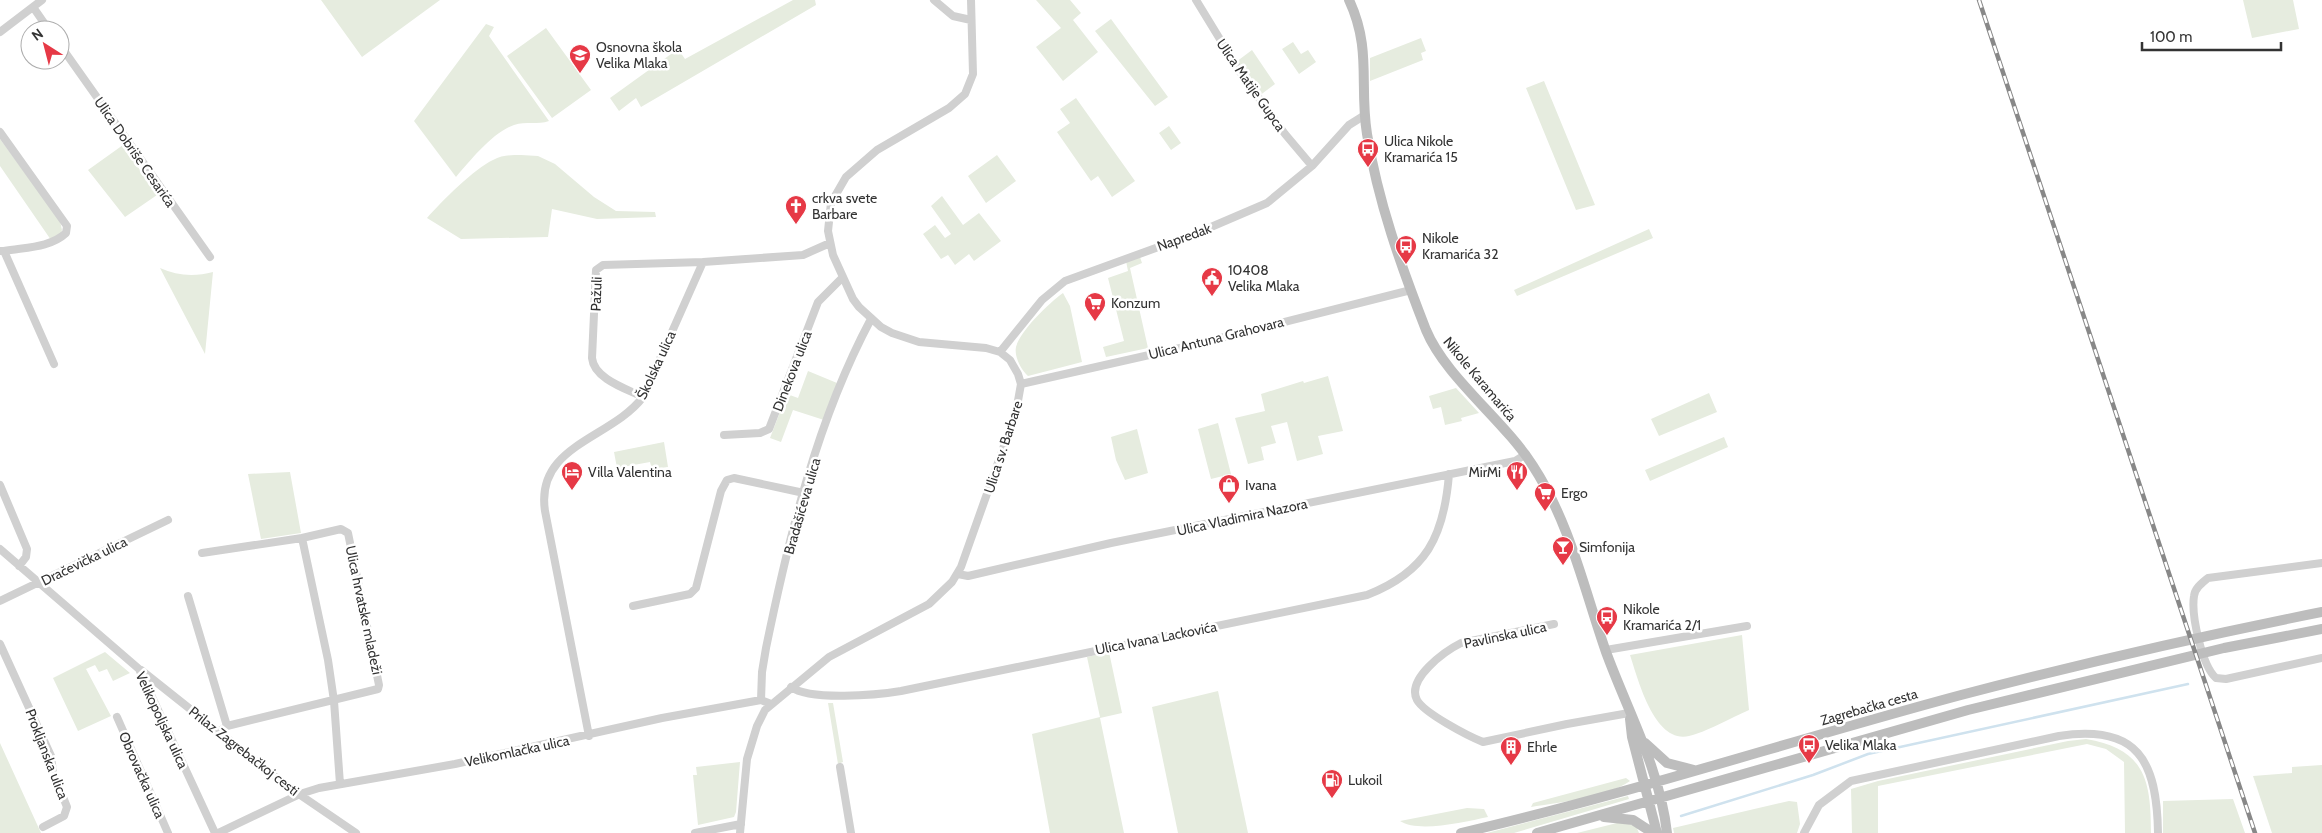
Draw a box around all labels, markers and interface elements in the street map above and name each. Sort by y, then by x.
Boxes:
north arrow [20,20,70,70]
scale bar [2142,20,2281,52]
text: N [28,24,47,45]
text: 100 m [2150,28,2192,46]
street label: Ulica Matije Gupca [1212,35,1290,135]
place label: Osnovna škola Velika Mlaka [596,38,682,72]
school or university icon: Osnovna škola Velika Mlaka [568,43,592,74]
street label: Ulica Dobriše Cesarića [90,94,180,211]
place label: Ulica Nikole Kramarića 15 [1384,132,1458,166]
bus stop icon: Ulica Nikole Kramarića 15 [1356,137,1380,168]
place label: crkva svete Barbare [812,189,877,223]
church icon: crkva svete Barbare [784,194,808,225]
street label: Napredak [1154,219,1214,255]
place label: Nikole Kramarića 32 [1422,229,1499,263]
bus stop icon: Nikole Kramarića 32 [1394,234,1418,265]
place label: 10408 Velika Mlaka [1228,261,1300,295]
public building icon: 10408 Velika Mlaka [1200,266,1224,297]
street label: Pažuli [586,276,606,312]
supermarket icon: Konzum [1083,291,1107,322]
place label: Konzum [1111,294,1160,312]
street label: Ulica Antuna Grahovara [1147,312,1286,364]
street label: Školska ulica [632,328,680,402]
street label: Dinekova ulica [768,328,816,414]
street label: Nikole Karamarića [1439,333,1521,425]
street label: Ulica sv. Barbare [980,398,1026,496]
street label: Bradašićeva ulica [780,455,824,556]
hotel icon: Villa Valentina [560,460,584,491]
restaurant icon: MirMi [1505,460,1529,491]
place label: Villa Valentina [588,463,672,481]
place label: MirMi [1469,463,1501,481]
shop icon: Ivana [1217,473,1241,504]
place label: Ivana [1245,476,1277,494]
supermarket icon: Ergo [1533,481,1557,512]
place label: Ergo [1561,484,1588,502]
street label: Ulica Vladimira Nazora [1175,494,1309,540]
street label: Dračevička ulica [38,532,130,590]
bar icon: Simfonija [1551,535,1575,566]
place label: Simfonija [1579,538,1635,556]
street label: Ulica hrvatske mladeži [342,544,386,676]
place label: Nikole Kramarića 2/1 [1623,600,1701,634]
bus stop icon: Nikole Kramarića 2/1 [1595,605,1619,636]
street label: Ulica Ivana Lackovića [1094,617,1219,659]
street label: Pavlinska ulica [1462,617,1548,653]
street label: Velikopoljska ulica [132,669,192,772]
street label: Zagrebačka cesta [1818,684,1920,729]
street label: Prilaz Zagrebačkoj cesti [185,702,303,800]
street label: Prokljanska ulica [21,706,73,802]
street label: Obrovačka ulica [115,729,169,821]
street label: Velikomlačka ulica [463,731,571,771]
bus stop icon: Velika Mlaka [1797,733,1821,764]
building icon: Ehrle [1499,735,1523,766]
place label: Velika Mlaka [1825,736,1897,754]
place label: Ehrle [1527,738,1557,756]
fuel station icon: Lukoil [1320,768,1344,799]
place label: Lukoil [1348,771,1383,789]

